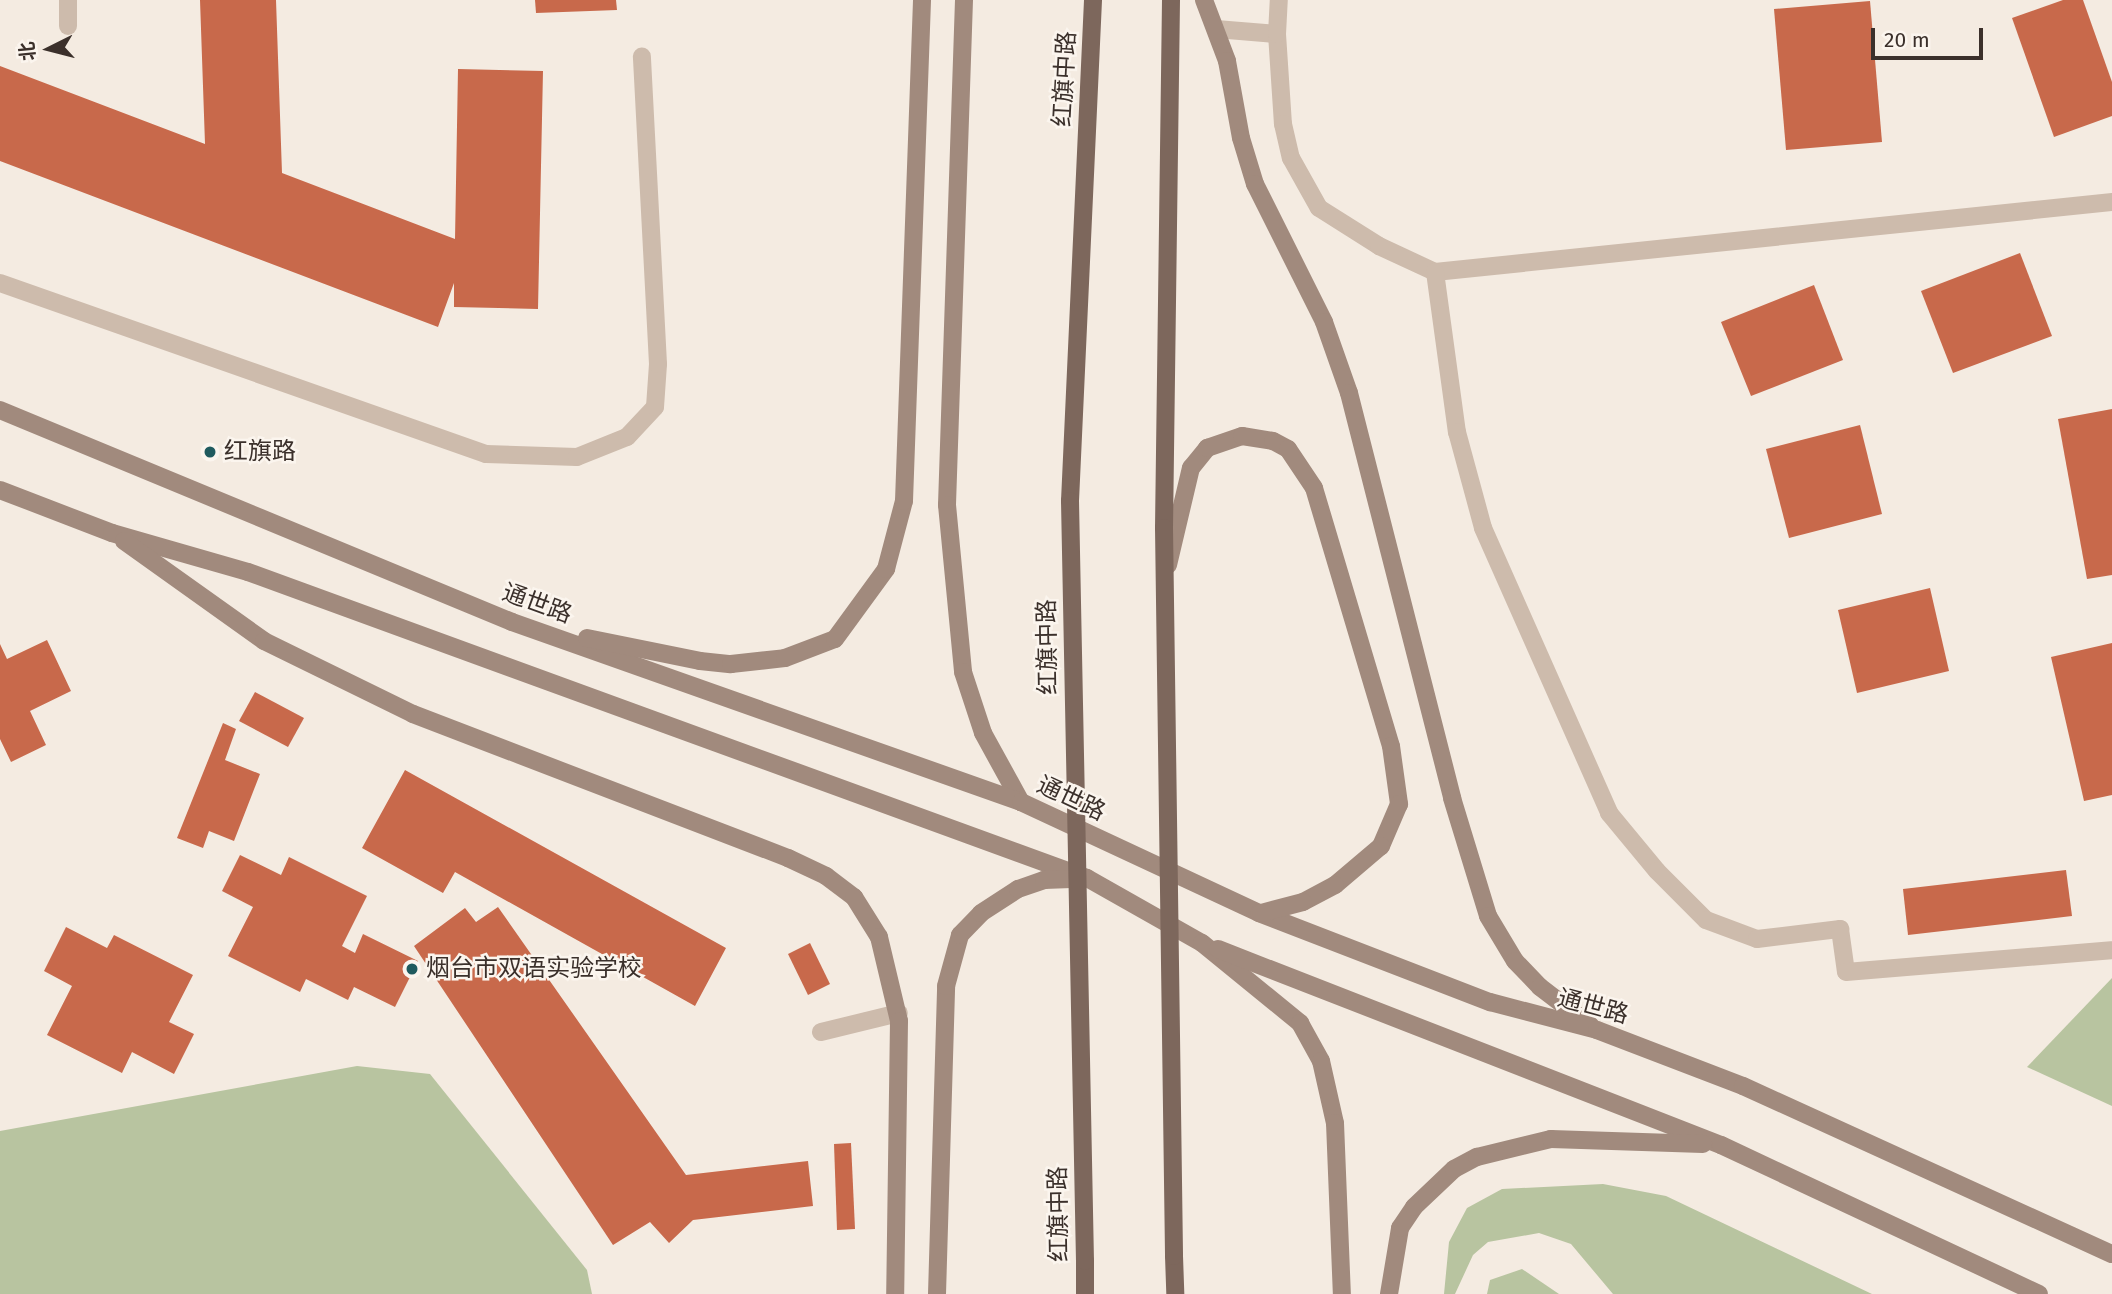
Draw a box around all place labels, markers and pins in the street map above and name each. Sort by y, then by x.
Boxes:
place label: 红旗路 [224,438,296,466]
marker: 红旗路 [202,444,218,460]
place label: 烟台市双语实验学校 [426,955,642,983]
marker: 烟台市双语实验学校 [404,961,420,977]

